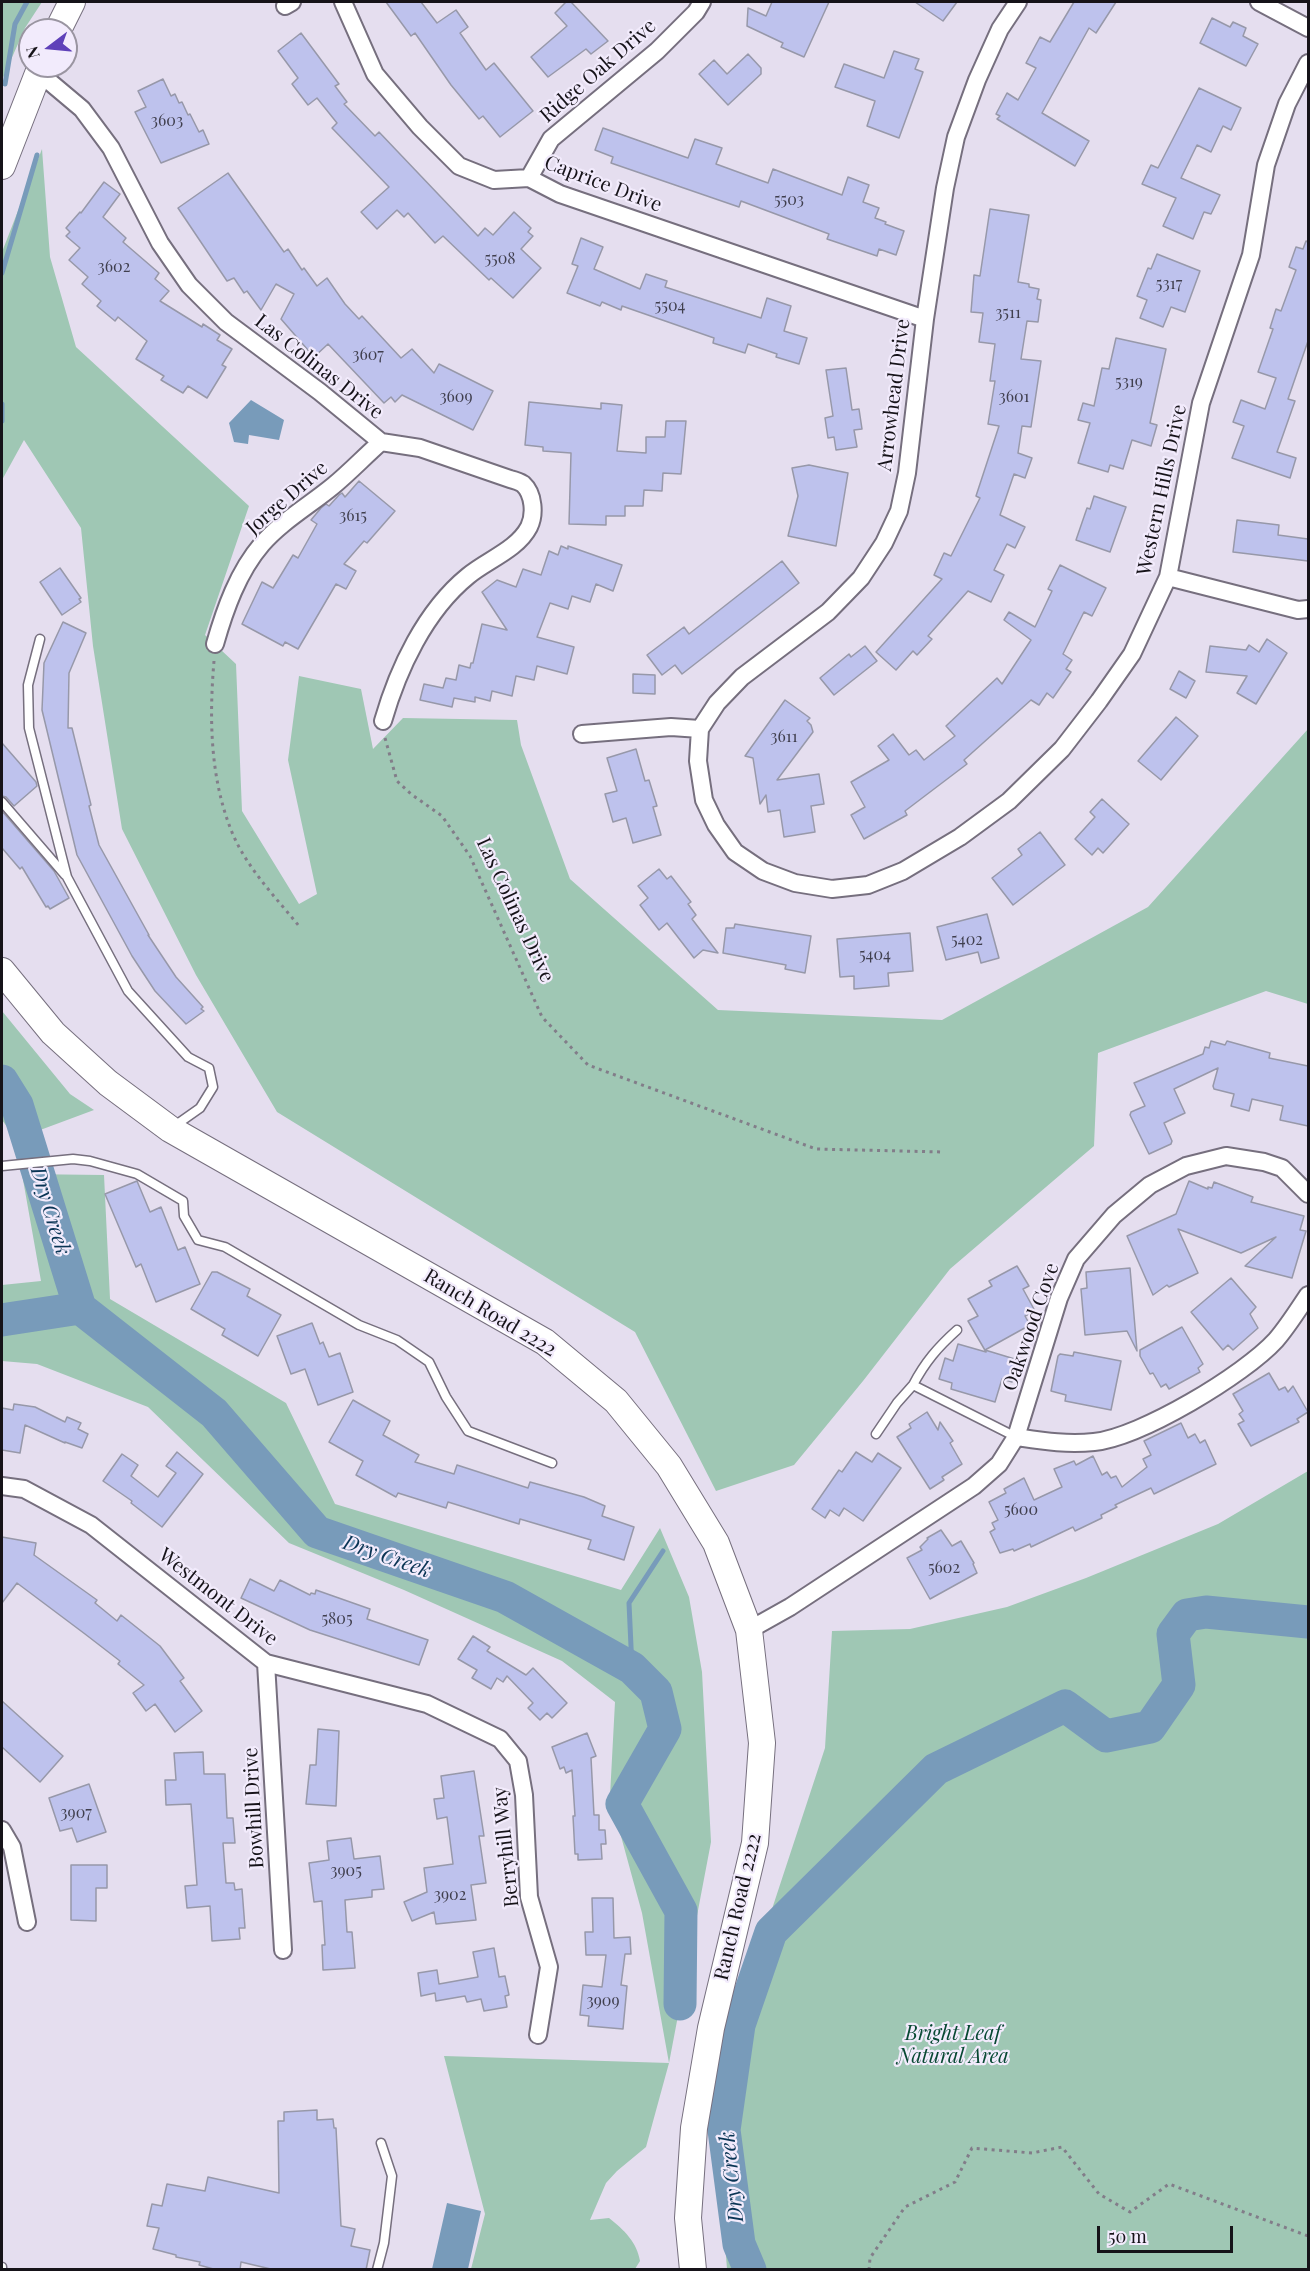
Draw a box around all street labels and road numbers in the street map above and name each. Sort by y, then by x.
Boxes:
street label: Ridge Oak Drive [535,14,661,128]
street label: Caprice Drive [541,151,665,217]
street label: Las Colinas Drive [250,309,388,425]
street label: Arrowhead Drive [873,318,915,472]
street label: Western Hills Drive [1132,402,1192,578]
street label: Jorge Drive [241,456,333,540]
street label: Las Colinas Drive [471,834,559,986]
street label: Oakwood Cove [998,1260,1064,1394]
street label: Ranch Road 2222 [419,1264,561,1362]
street label: Westmont Drive [154,1543,282,1651]
street label: Bowhill Drive [239,1747,269,1869]
street label: Berryhill Way [488,1786,524,1908]
street label: Ranch Road 2222 [709,1831,767,1983]

